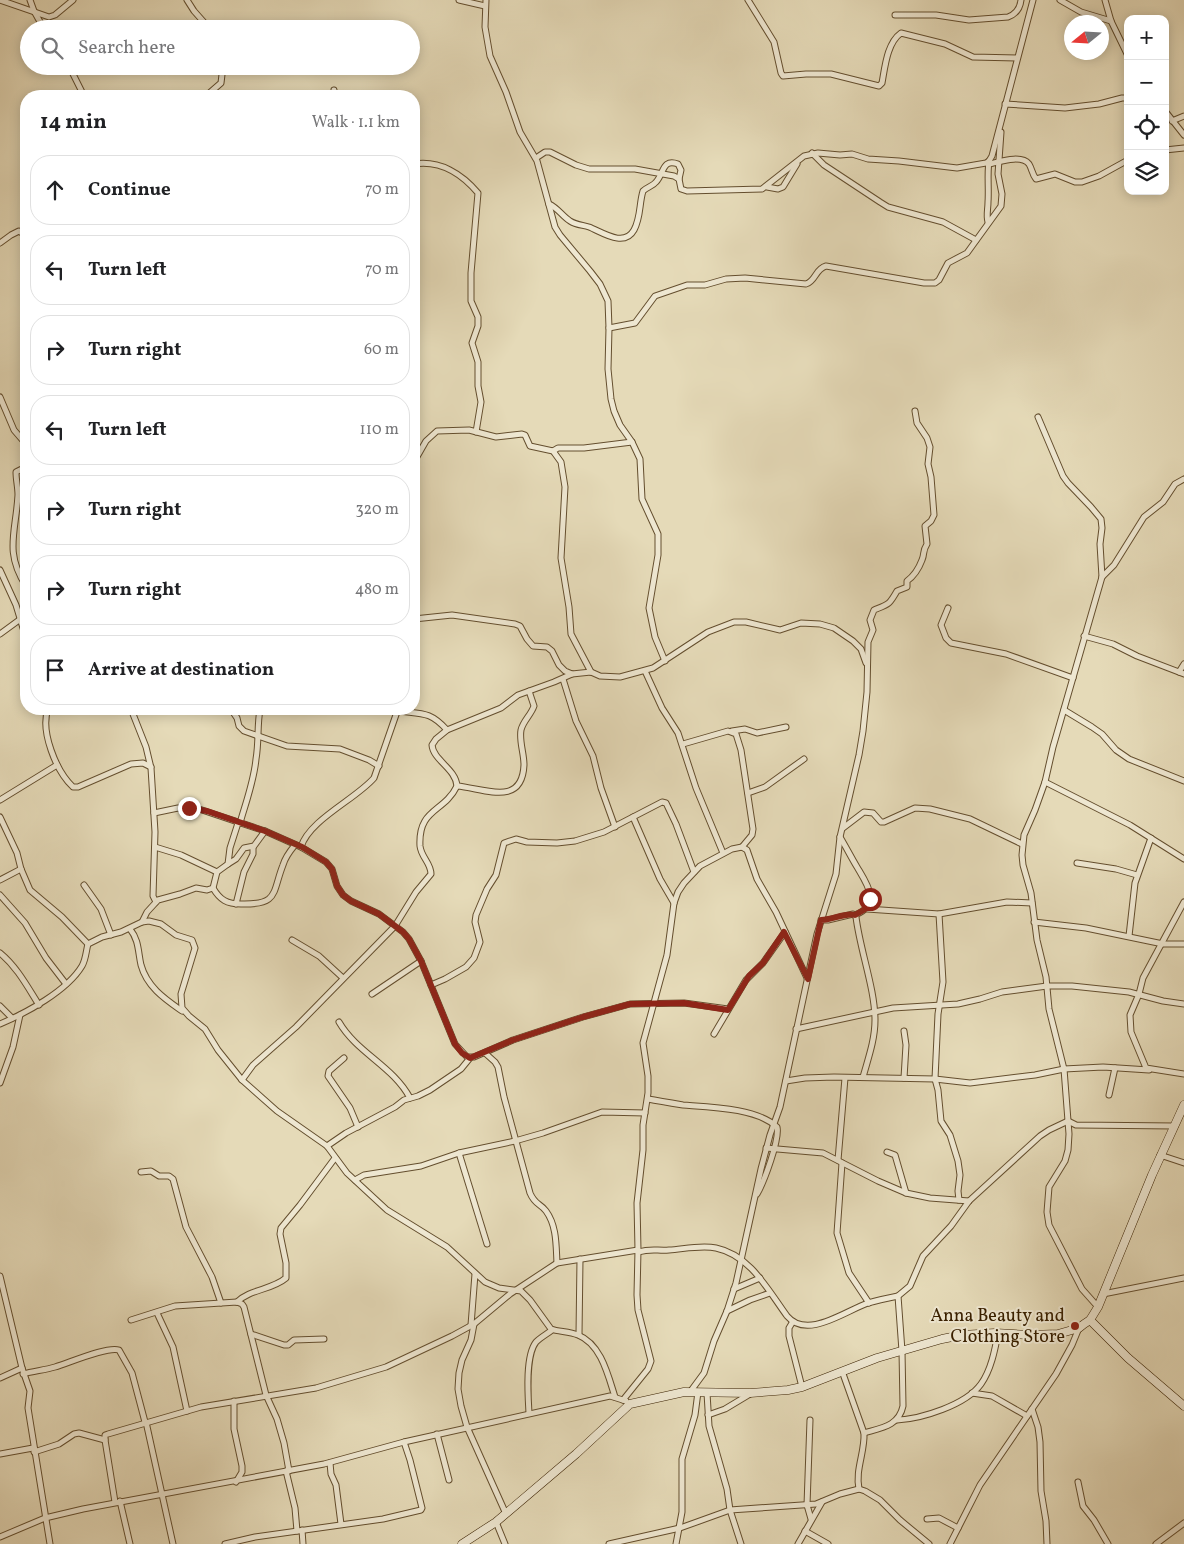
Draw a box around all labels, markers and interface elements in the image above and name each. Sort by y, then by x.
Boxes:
north arrow [1064,15,1109,60]
map controls [1124,15,1169,195]
button: + [1124,15,1169,60]
search box [20,20,420,75]
icon: search [38,34,66,62]
text: Search here [78,35,175,61]
button: − [1124,60,1169,105]
button: locate [1124,105,1169,150]
text: 14 min [40,108,107,137]
text: Walk · 1.1 km [312,112,400,134]
button: layers [1124,150,1169,195]
icon: ahead [41,176,69,204]
text: Continue [88,177,171,203]
text: 70 m [365,179,399,201]
icon: left [41,256,69,284]
text: Turn left [88,257,167,283]
text: 70 m [365,259,399,281]
icon: right [41,336,69,364]
text: Turn right [88,337,181,363]
text: 60 m [364,339,399,361]
icon: left [41,416,69,444]
text: Turn left [88,417,167,443]
text: 110 m [360,419,399,441]
icon: right [41,496,69,524]
text: Turn right [88,497,181,523]
text: 320 m [355,499,399,521]
icon: right [41,576,69,604]
text: Turn right [88,577,181,603]
text: 480 m [355,579,399,601]
icon: arrive [41,656,69,684]
text: Arrive at destination [88,657,274,683]
route end [178,797,201,820]
route start [859,888,882,911]
place label: Anna Beauty and Clothing Store [930,1304,1065,1350]
marker: Anna Beauty and Clothing Store [1069,1320,1081,1332]

